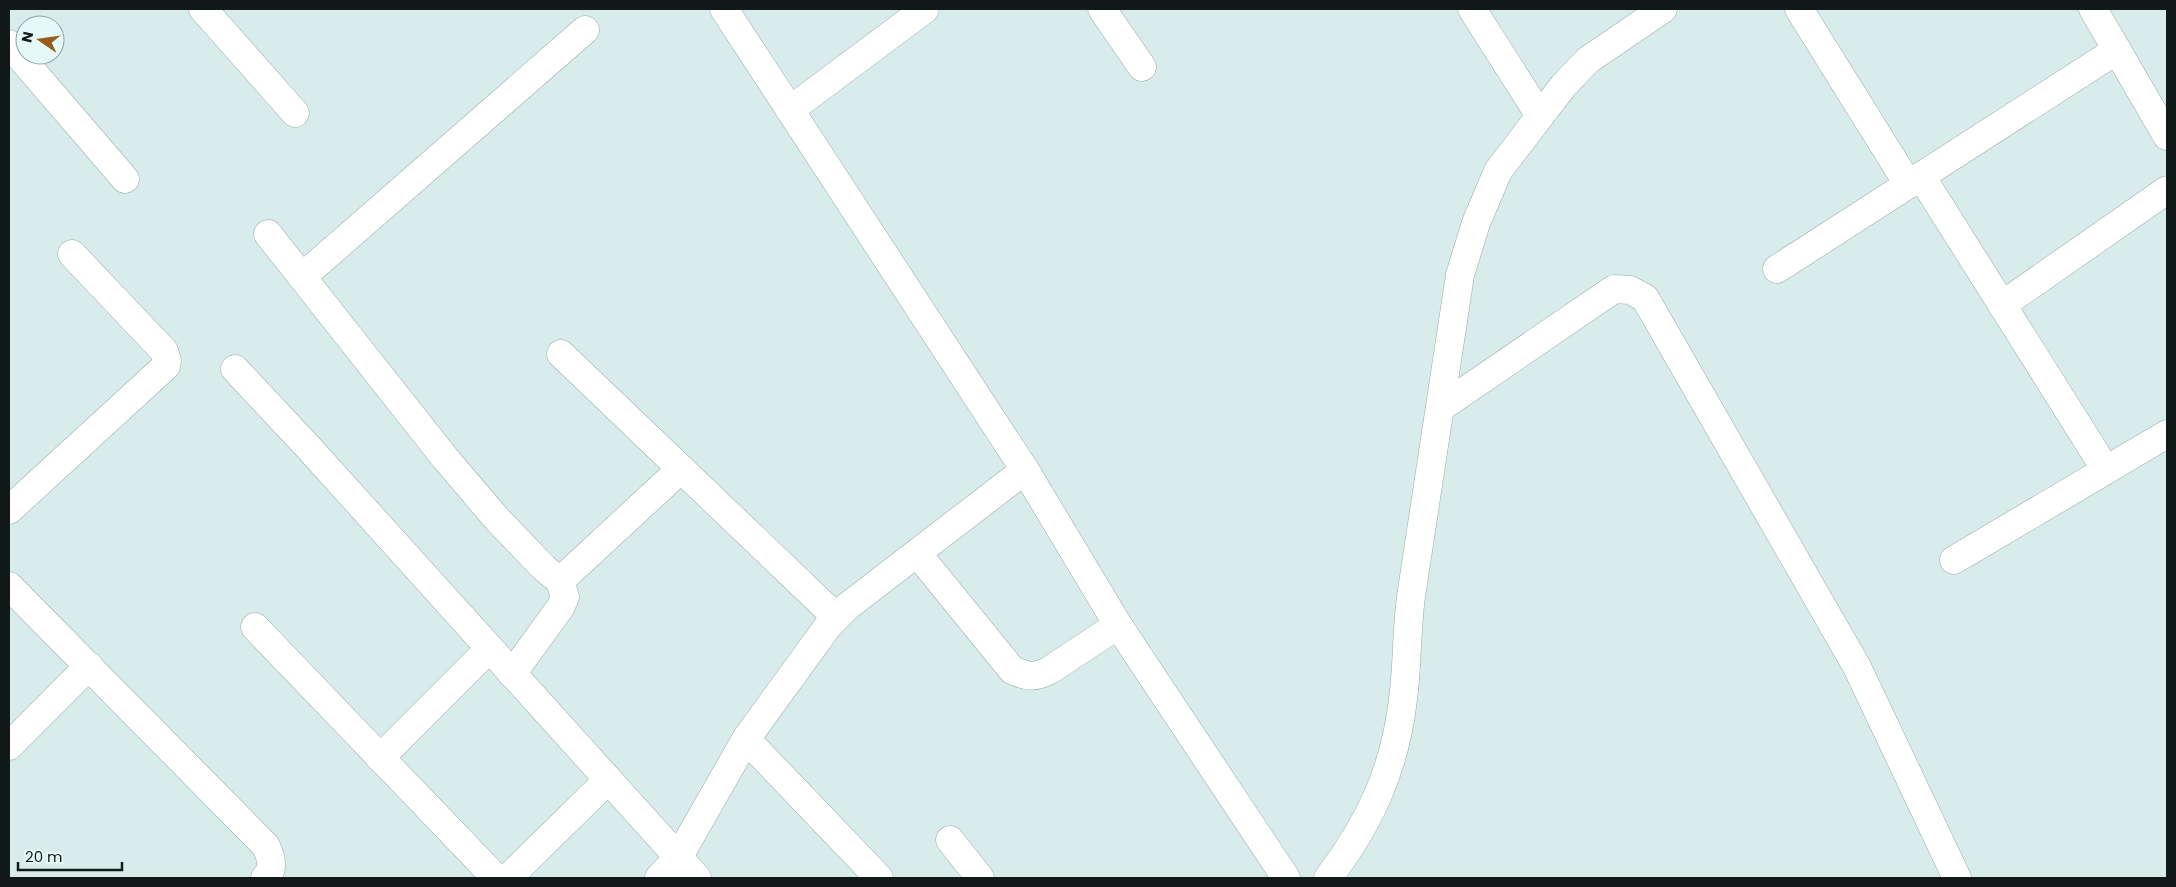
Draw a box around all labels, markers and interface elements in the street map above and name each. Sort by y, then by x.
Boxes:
north arrow [15,15,65,65]
text: N [16,30,38,44]
scale bar [18,840,121,872]
text: 20 m [25,846,63,867]

